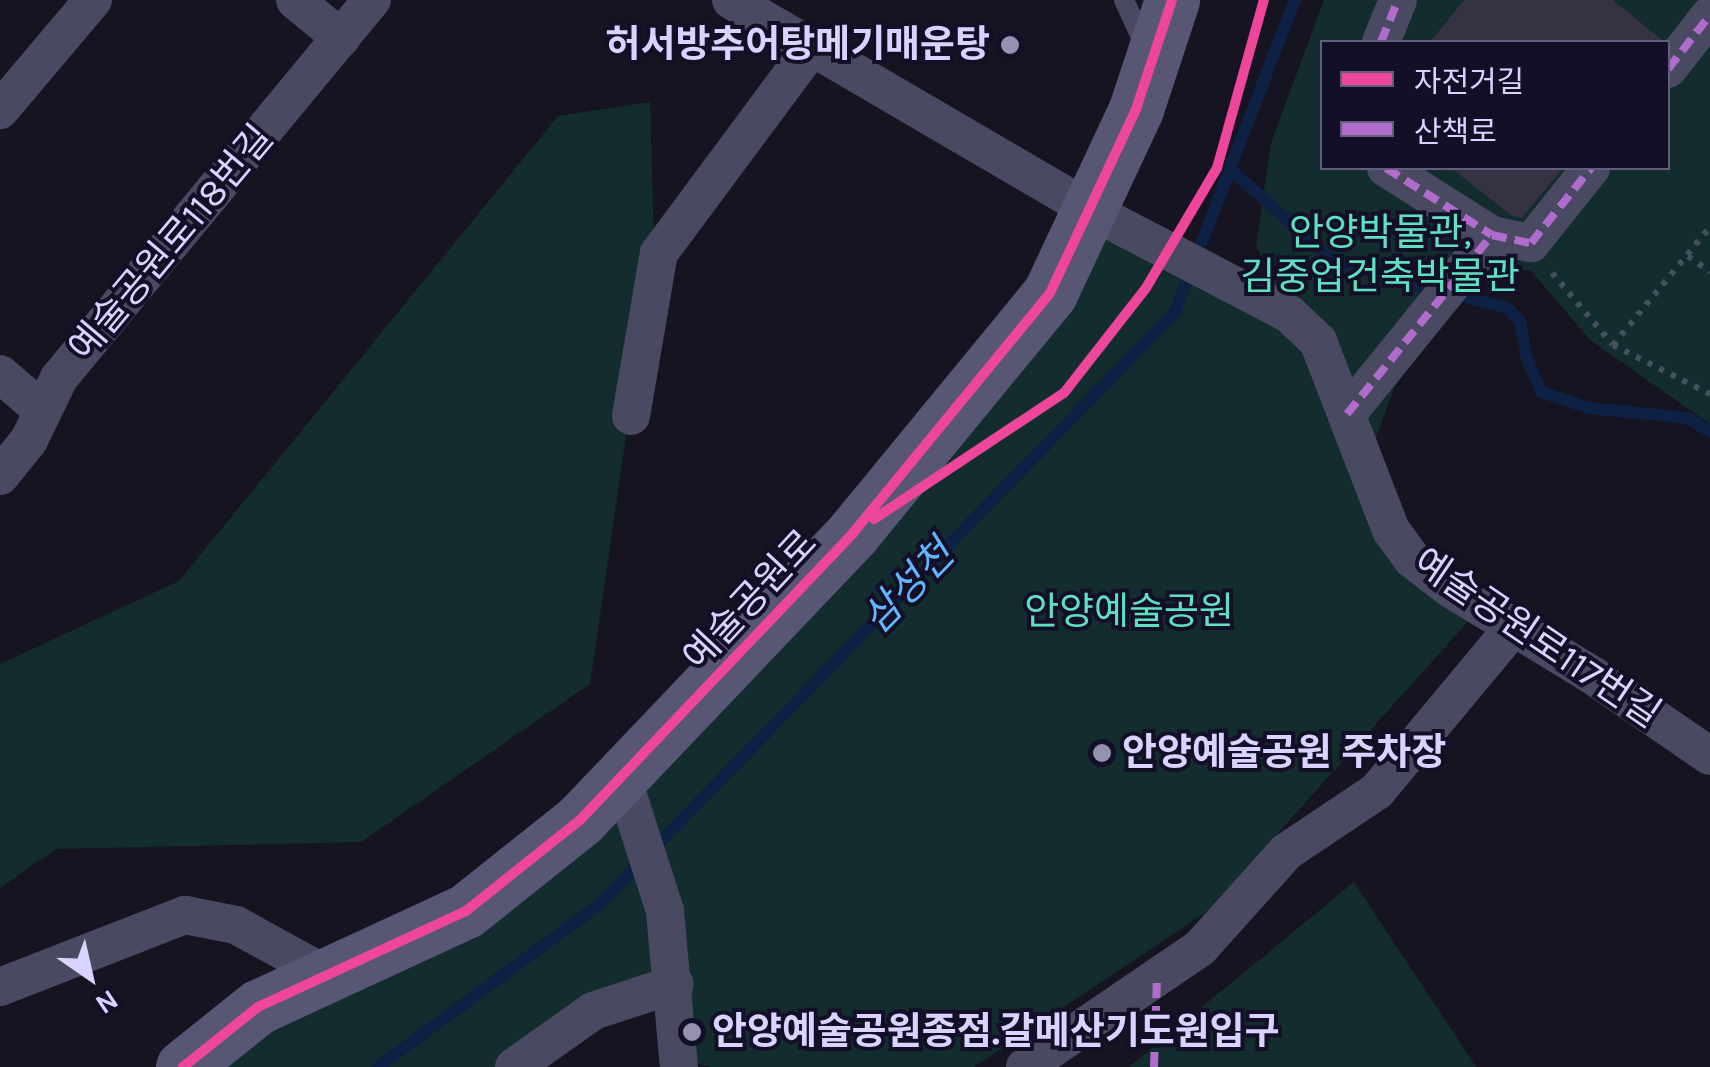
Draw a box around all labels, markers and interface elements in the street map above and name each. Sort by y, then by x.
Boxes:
place label: 허서방추어탕메기매운탕 [605,22,990,68]
marker: 허서방추어탕메기매운탕 [999,34,1021,56]
legend [1320,40,1670,170]
text: 자전거길 [1414,64,1524,100]
text: 산책로 [1414,114,1497,150]
street label: 예술공원로118번길 [59,116,283,370]
park label: 안양박물관, 김중업건축박물관 [1240,210,1520,300]
street label: 예술공원로 [674,521,826,679]
water label: 삼성천 [852,531,964,643]
street label: 예술공원로117번길 [1405,539,1669,737]
park label: 안양예술공원 [1024,589,1234,635]
place label: 안양예술공원 주차장 [1122,730,1446,776]
marker: 안양예술공원 주차장 [1091,742,1113,764]
north arrow [40,927,140,1027]
text: N [90,983,125,1022]
place label: 안양예술공원종점.갈메산기도원입구 [712,1009,1280,1055]
marker: 안양예술공원종점.갈메산기도원입구 [681,1021,703,1043]

